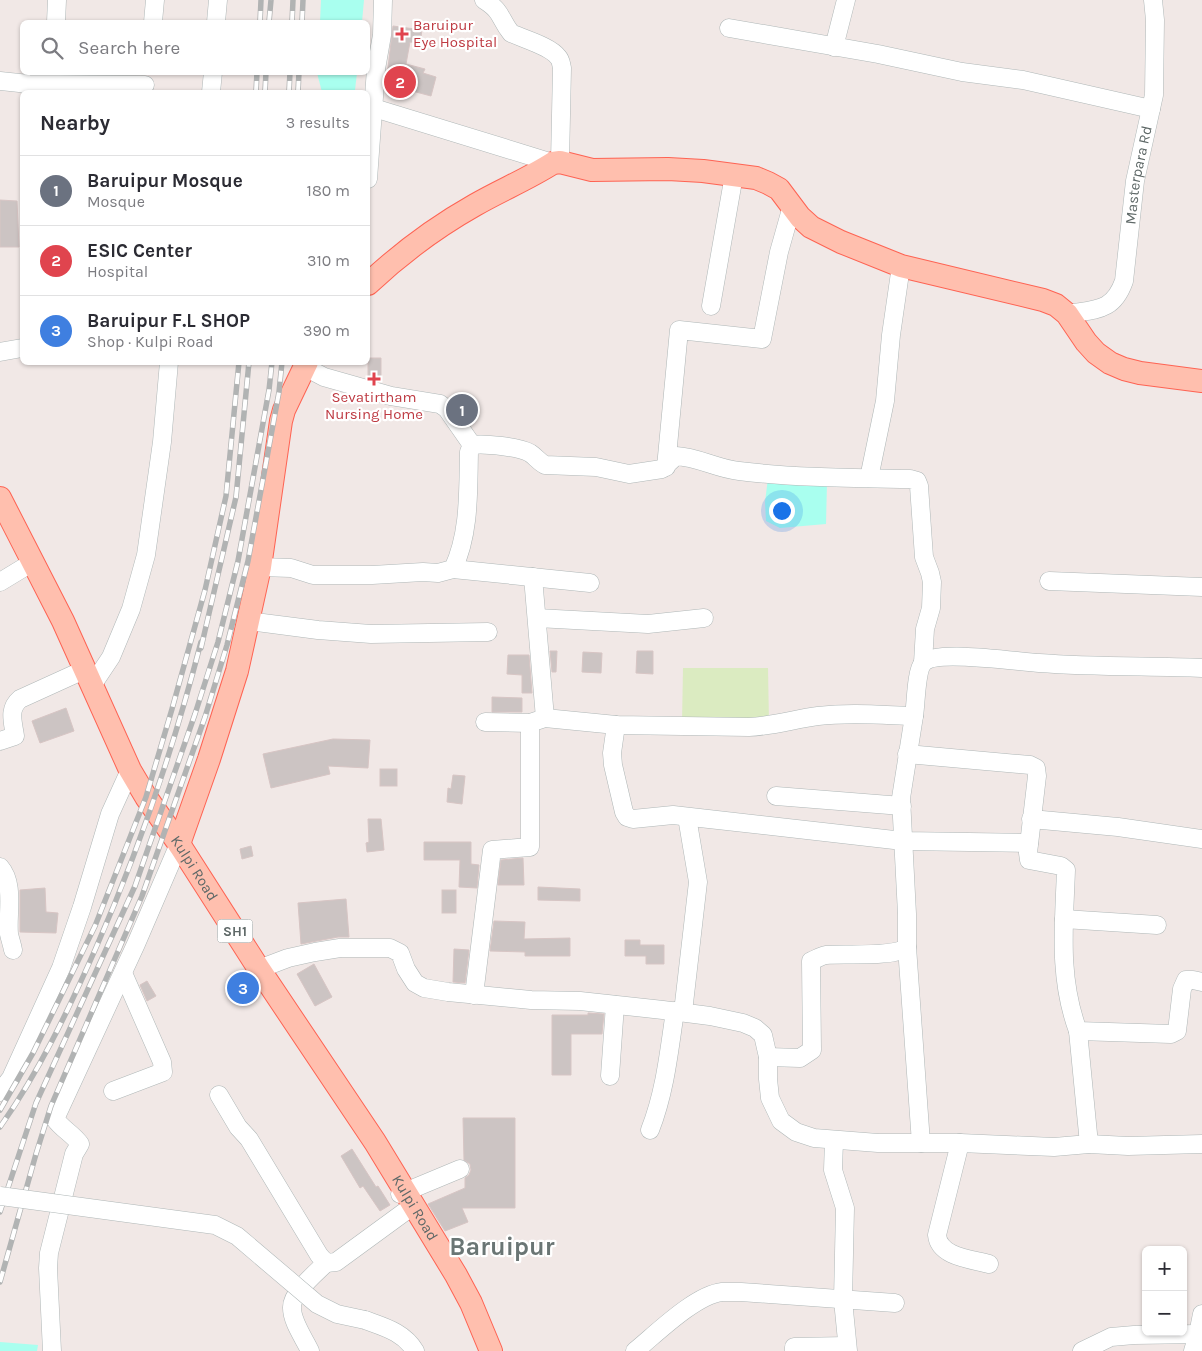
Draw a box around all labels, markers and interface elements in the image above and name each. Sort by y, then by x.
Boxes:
place label: Baruipur Eye Hospital [413,16,497,51]
search box [20,20,370,75]
marker: Baruipur Eye Hospital [395,27,409,41]
icon: search [38,34,66,62]
text: Search here [78,37,180,59]
pin: 2 [384,63,416,101]
text: Nearby [40,111,110,135]
text: 3 results [286,113,350,132]
street label: Masterpara Rd [1121,124,1156,225]
text: Baruipur Mosque [87,170,243,192]
text: 1 [53,181,59,200]
text: 180 m [307,181,350,200]
text: Mosque [87,192,145,211]
text: ESIC Center [87,240,192,262]
text: 2 [51,251,61,270]
text: 310 m [307,251,350,270]
text: Hospital [87,262,148,281]
text: Baruipur F.L SHOP [87,310,250,332]
text: 3 [51,321,61,340]
text: 390 m [303,321,350,340]
text: Shop · Kulpi Road [87,332,214,351]
marker: Sevatirtham Nursing Home [367,372,381,386]
place label: Sevatirtham Nursing Home [325,388,423,423]
pin: 1 [446,391,478,429]
your location [769,498,795,524]
street label: Kulpi Road [167,832,222,904]
road number: SH1 [218,919,252,942]
pin: 3 [227,969,259,1007]
street label: Kulpi Road [388,1172,442,1244]
district label: Baruipur [449,1232,555,1261]
map controls [1142,1246,1187,1336]
button: + [1142,1246,1187,1291]
button: − [1142,1291,1187,1336]

